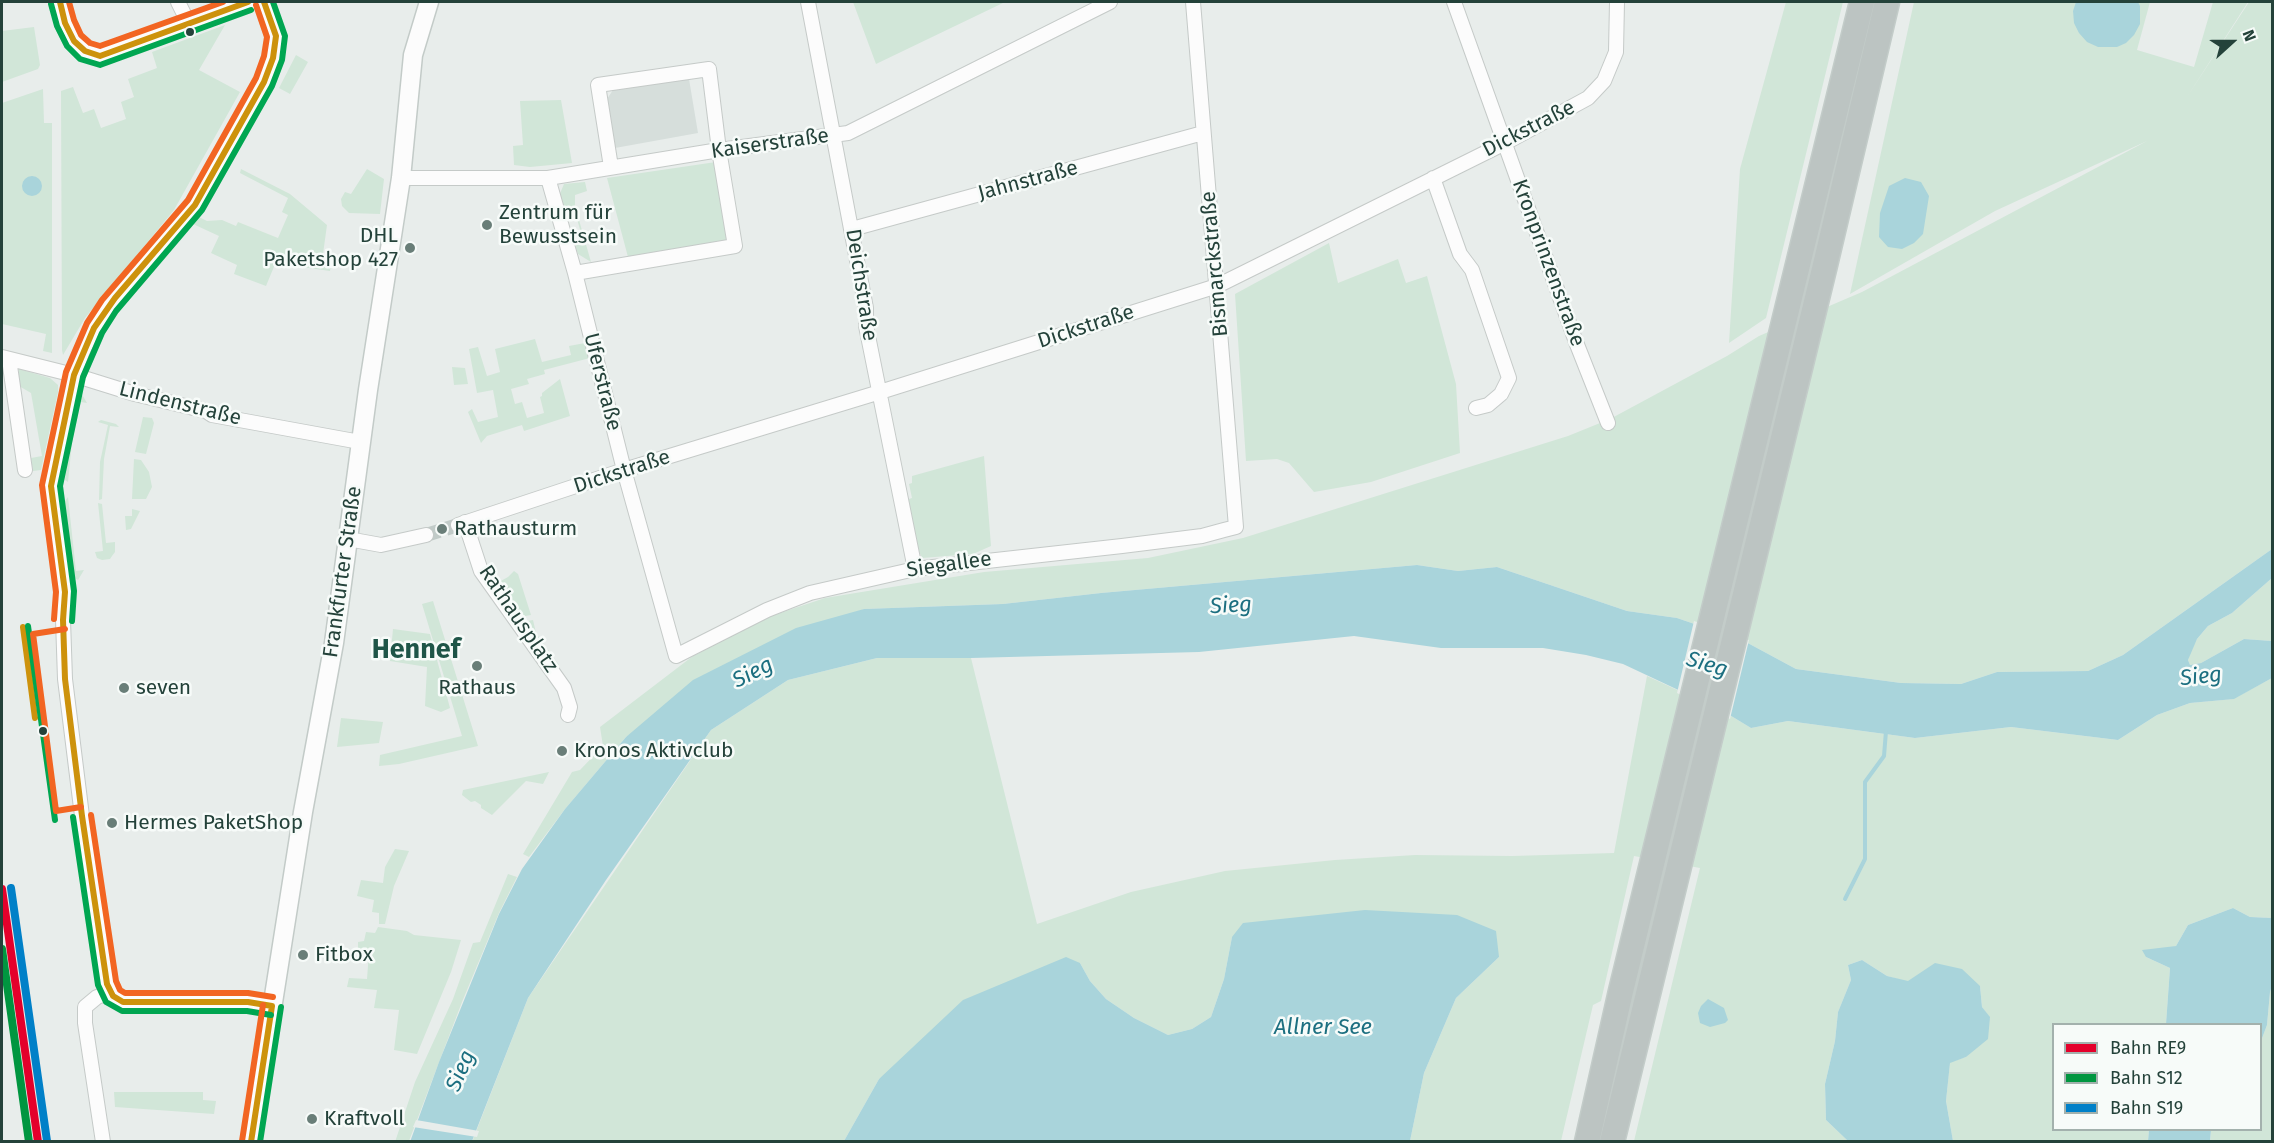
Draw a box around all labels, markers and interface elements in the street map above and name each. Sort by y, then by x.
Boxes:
north arrow [2202,12,2262,72]
unlabelled marker [184,26,196,38]
text: N [2238,27,2260,44]
street label: Dickstraße [1479,95,1579,163]
street label: Kaiserstraße [709,123,831,165]
street label: Jahnstraße [975,156,1081,206]
street label: Kronprinzenstraße [1506,176,1590,350]
street label: Bismarckstraße [1196,190,1234,338]
place label: Zentrum für Bewusstsein [499,200,617,250]
marker: Zentrum für Bewusstsein [480,218,494,232]
place label: DHL Paketshop 427 [263,223,398,273]
street label: Deichstraße [840,227,882,343]
marker: DHL Paketshop 427 [403,241,417,255]
street label: Dickstraße [1034,300,1138,354]
street label: Uferstraße [578,330,626,434]
street label: Lindenstraße [116,377,244,431]
street label: Dickstraße [570,445,674,499]
street label: Frankfurter Straße [318,485,368,659]
place label: Rathausturm [454,516,577,542]
marker: Rathausturm [435,522,449,536]
street label: Siegallee [905,547,993,583]
street label: Rathausplatz [473,561,563,677]
water label: Sieg [1209,592,1253,620]
district label: Hennef [372,634,460,666]
water label: Sieg [1683,646,1731,684]
water label: Sieg [728,652,778,694]
marker: Rathaus [470,659,484,673]
water label: Sieg [2179,662,2223,692]
place label: seven [136,675,191,701]
place label: Rathaus [438,675,516,701]
marker: seven [117,681,131,695]
unlabelled marker [37,725,49,737]
place label: Kronos Aktivclub [574,738,733,764]
marker: Kronos Aktivclub [555,744,569,758]
place label: Hermes PaketShop [124,810,303,836]
marker: Hermes PaketShop [105,816,119,830]
place label: Fitbox [315,942,373,968]
marker: Fitbox [296,948,310,962]
water label: Allner See [1274,1015,1372,1041]
legend [2052,1023,2262,1131]
text: Bahn RE9 [2110,1037,2186,1059]
water label: Sieg [441,1047,481,1095]
text: Bahn S12 [2110,1067,2183,1089]
text: Bahn S19 [2110,1097,2183,1119]
place label: Kraftvoll [324,1106,404,1132]
marker: Kraftvoll [305,1112,319,1126]

